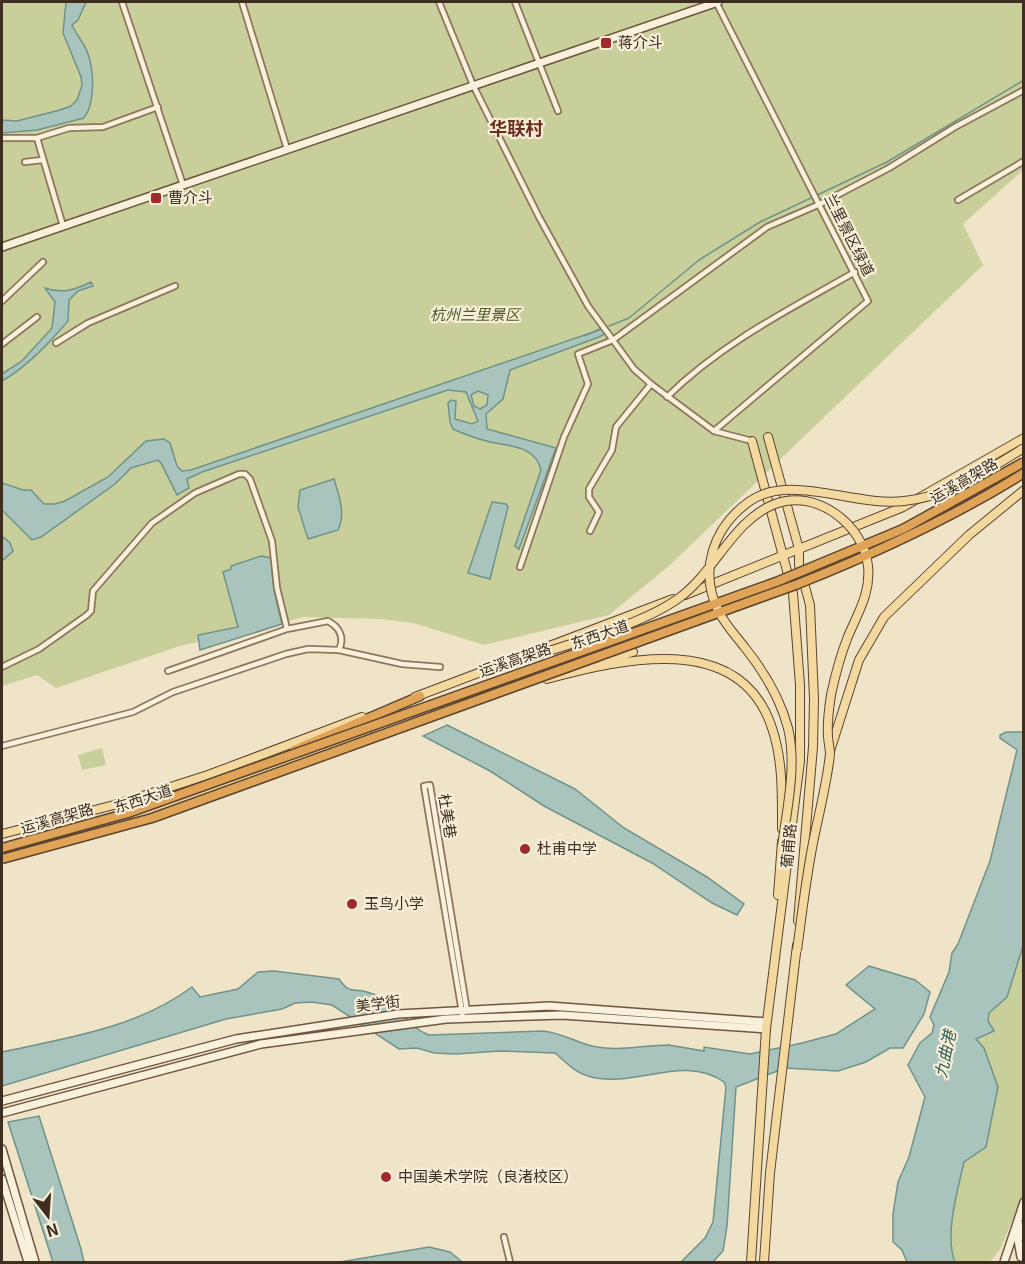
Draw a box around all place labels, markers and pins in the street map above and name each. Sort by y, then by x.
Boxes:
place label: 蒋介斗 [618,31,663,52]
marker: 蒋介斗 [599,36,613,50]
place label: 曹介斗 [168,186,213,207]
marker: 曹介斗 [149,191,163,205]
place label: 杜甫中学 [537,837,597,858]
marker: 杜甫中学 [518,842,532,856]
place label: 玉鸟小学 [364,892,424,913]
marker: 玉鸟小学 [345,897,359,911]
place label: 中国美术学院（良渚校区） [398,1165,578,1186]
marker: 中国美术学院（良渚校区） [379,1170,393,1184]

